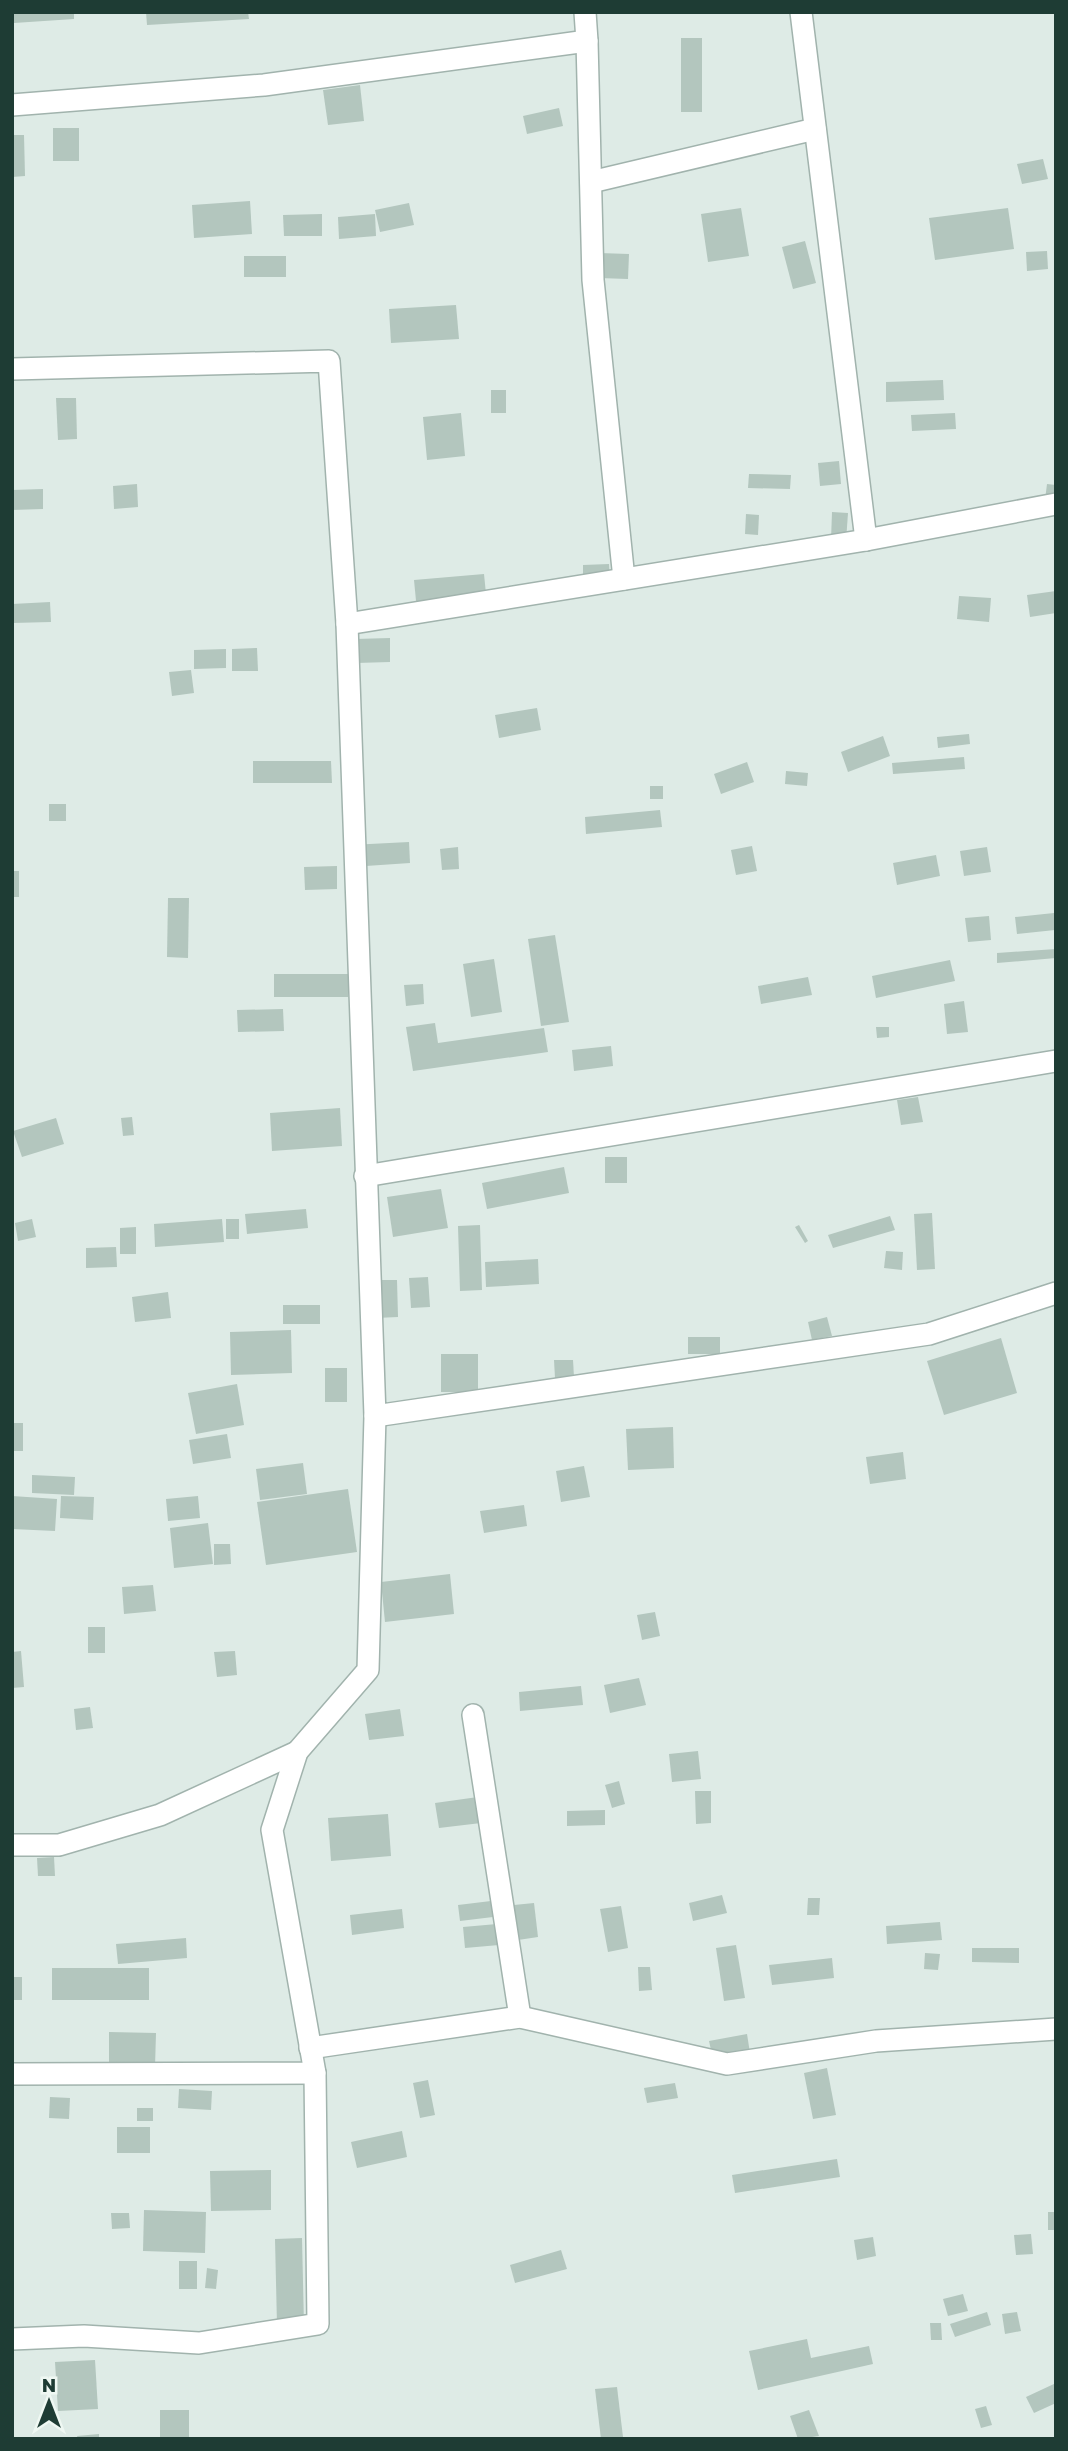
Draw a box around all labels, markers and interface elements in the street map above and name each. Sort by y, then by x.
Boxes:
north arrow [14,2367,84,2437]
text: N [42,2373,56,2396]

